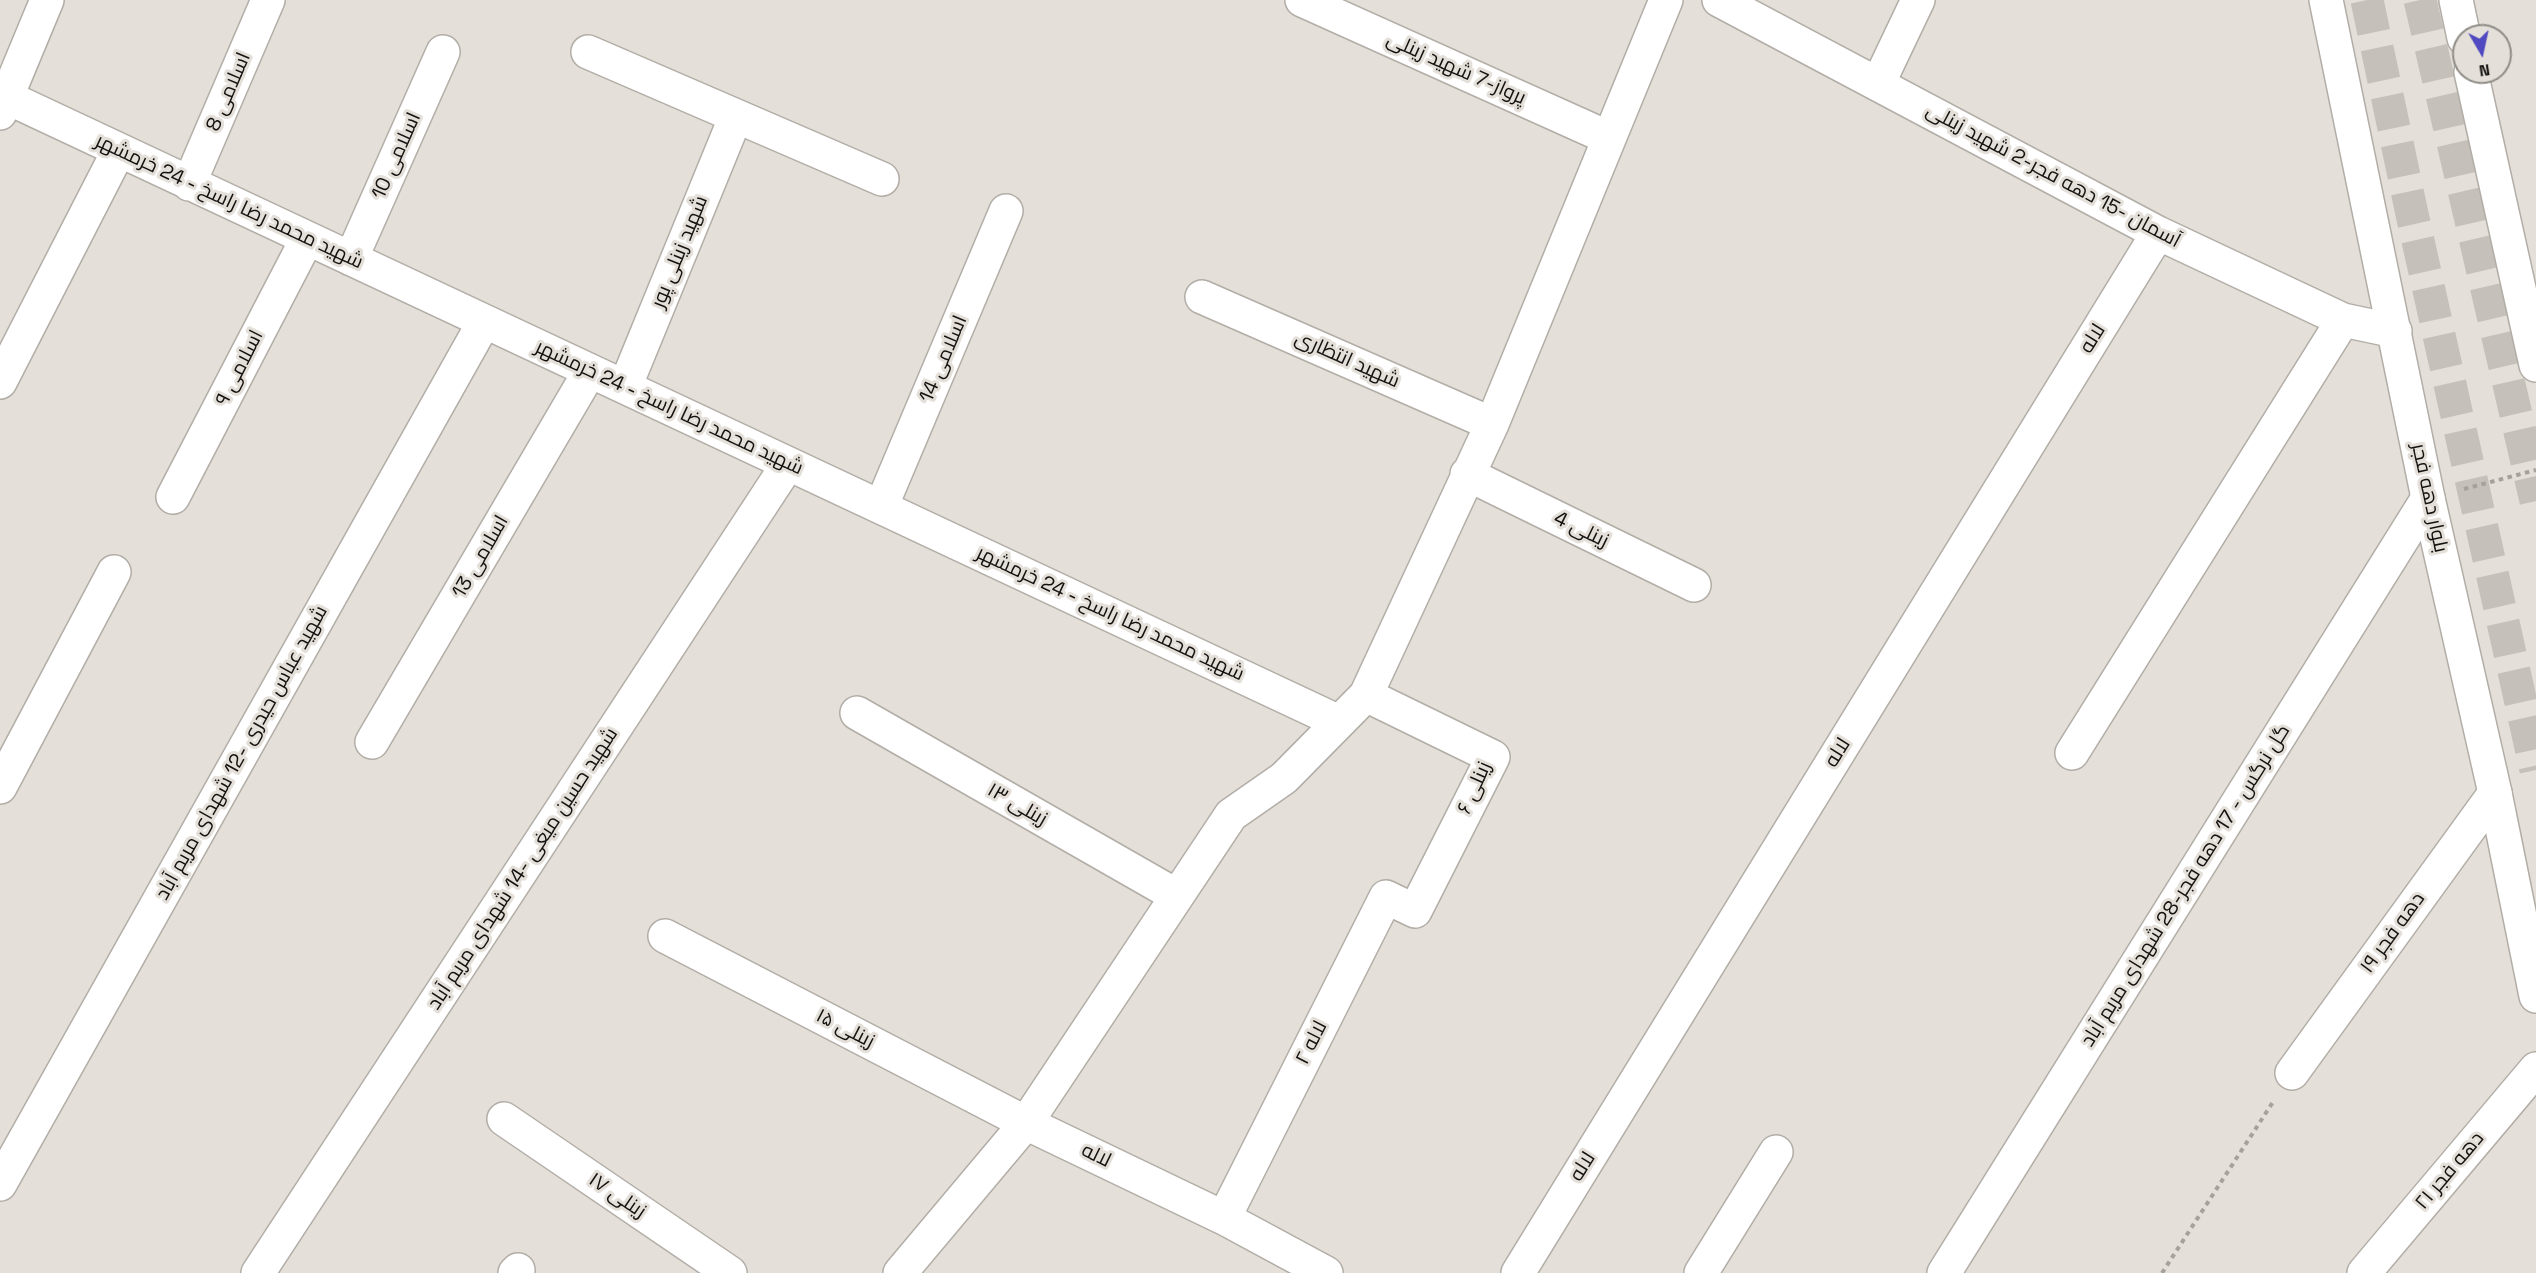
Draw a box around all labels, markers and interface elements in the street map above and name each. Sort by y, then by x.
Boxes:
north arrow [2452,24,2512,84]
street label: پرواز-7 شهید زینلی [1383,27,1529,111]
street label: اسلامی 8 [202,49,256,135]
text: N [2478,59,2492,82]
street label: آسمان -15 دهه فجر-2 شهید زینلی [1922,99,2184,253]
street label: اسلامی 10 [367,109,427,203]
street label: شهید محمد رضا راسخ - 24 خرمشهر [91,129,367,275]
street label: شهید زینلی پور [647,192,713,312]
street label: اسلامی 14 [915,312,973,406]
street label: لاله [2075,320,2111,358]
street label: اسلامی ۹ [211,326,269,410]
street label: شهید انتظاری [1291,326,1403,394]
street label: شهید محمد رضا راسخ - 24 خرمشهر [531,335,807,481]
street label: بلوار دهه فجر [2406,441,2452,555]
street label: زینلی 4 [1550,507,1612,553]
street label: اسلامی 13 [448,511,514,603]
street label: شهید محمد رضا راسخ - 24 خرمشهر [972,541,1248,687]
street label: شهید عباس حیدری -12 شهدای مریم آباد [151,602,333,904]
street label: گل نرگس - 17 دهه فجر-28 شهدای مریم آباد [2076,720,2296,1052]
street label: شهید حسین میغی -14 شهدای مریم آباد [423,723,623,1015]
street label: لاله [1820,734,1856,772]
street label: زینلی ۶ [1453,758,1497,818]
street label: زینلی ۱۳ [983,778,1051,832]
street label: دهه فجر ۱۹ [2356,888,2430,978]
street label: زینلی ۱۵ [812,1004,878,1054]
street label: لاله ۲ [1291,1017,1333,1069]
street label: دهه فجر ۲۱ [2410,1127,2490,1215]
street label: لاله [1077,1139,1115,1173]
street label: لاله [1565,1148,1601,1186]
street label: زینلی ۱۷ [584,1168,650,1224]

